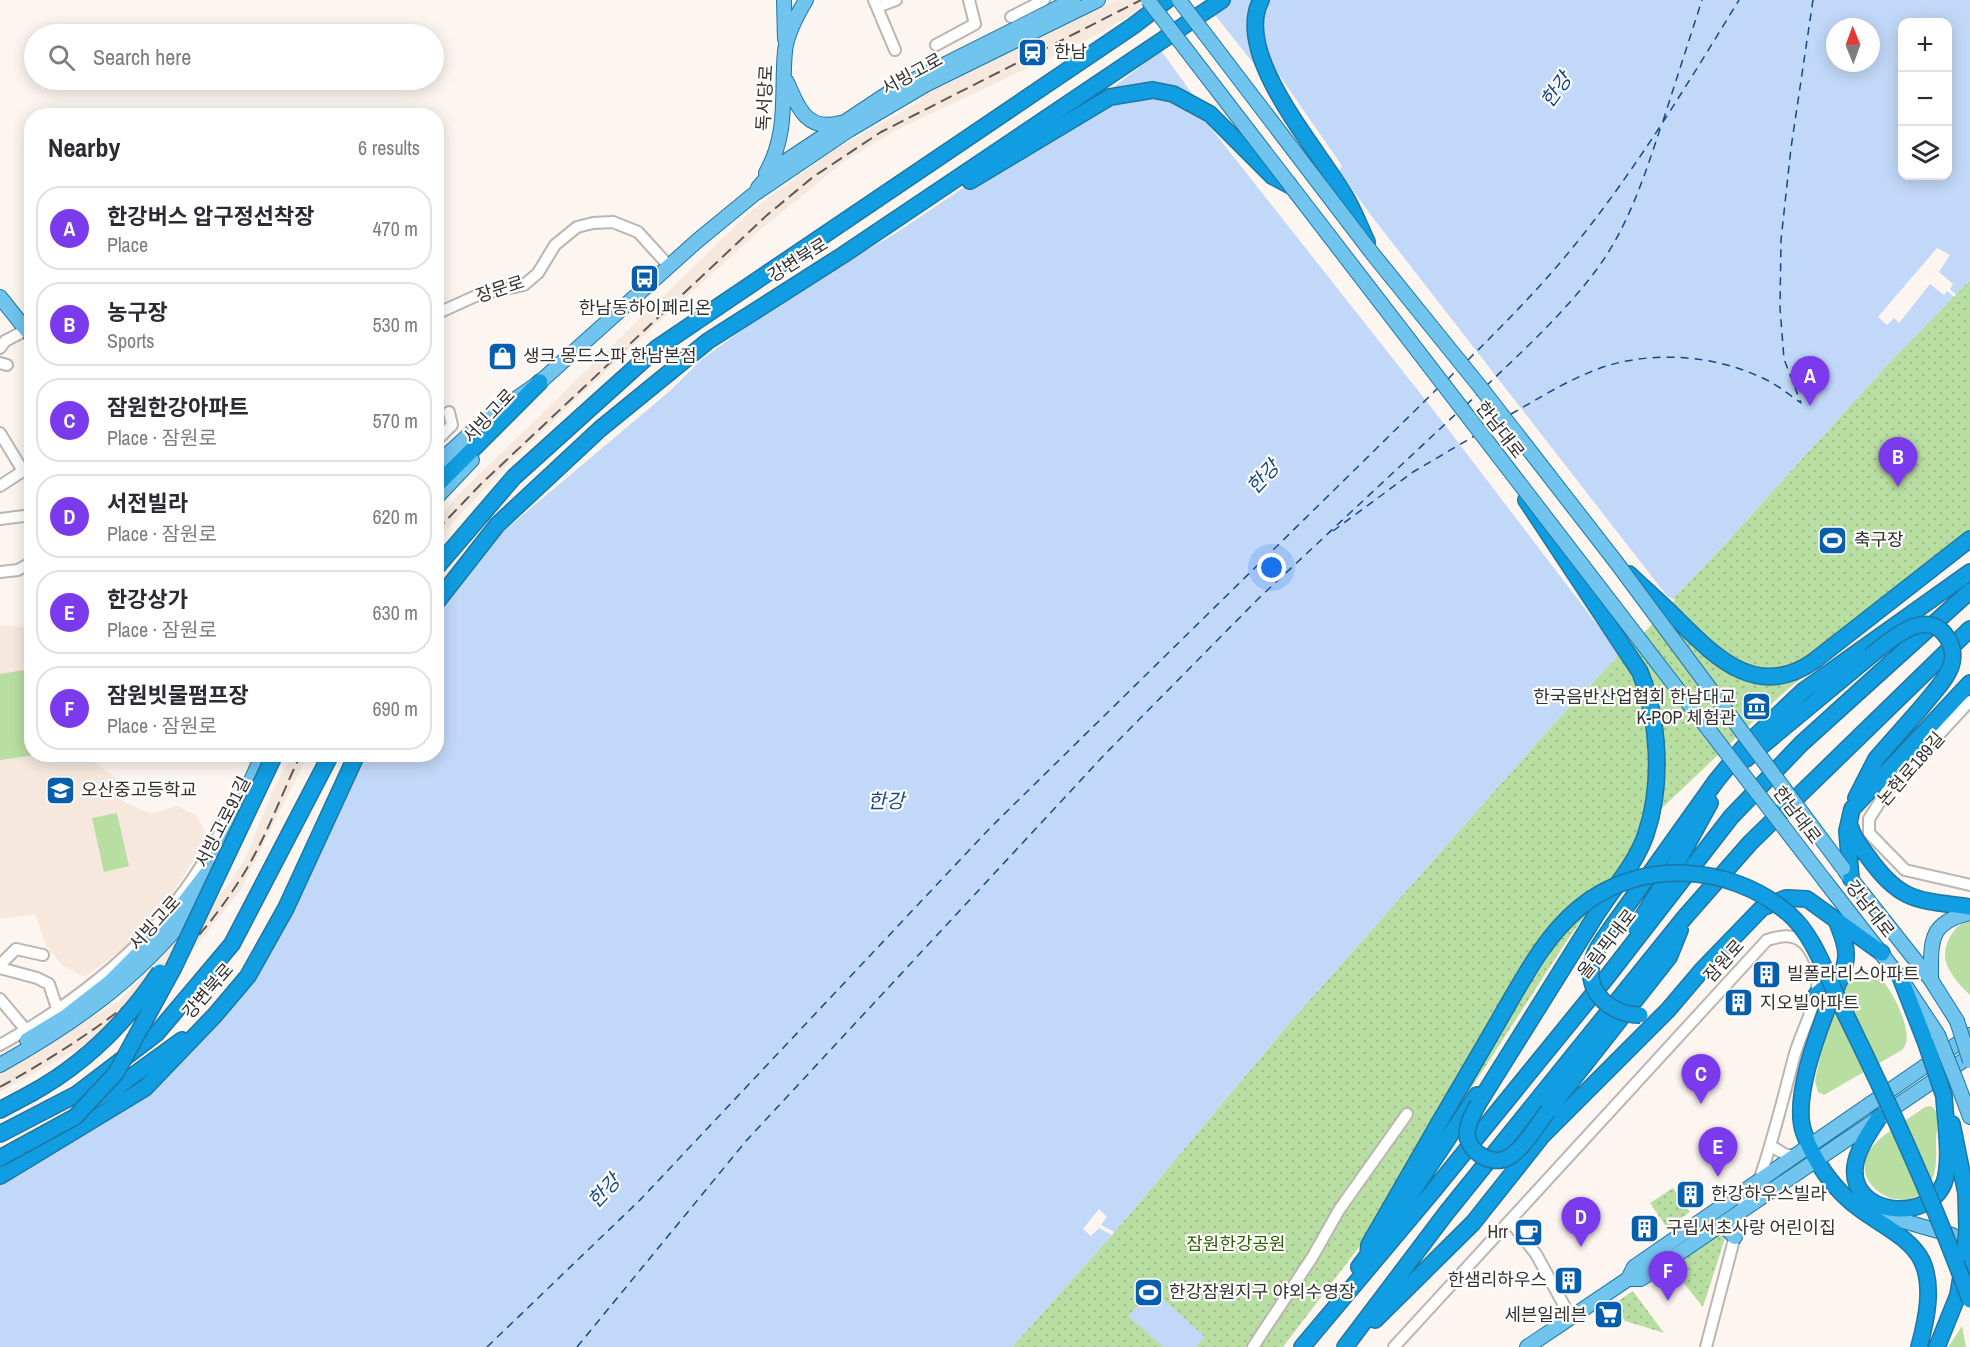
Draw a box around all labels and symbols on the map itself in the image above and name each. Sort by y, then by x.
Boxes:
north arrow [1826,18,1880,72]
station icon: 한남 [1017,36,1049,68]
place label: 한남 [1054,39,1087,64]
street label: 서빙고로 [877,47,947,101]
street label: 독서당로 [750,64,779,132]
water label: 한강 [1534,65,1579,113]
street label: 강변북로 [763,231,832,288]
bus stop icon: 한남동하이페리온 [629,263,661,295]
street label: 장문로 [472,269,527,308]
place label: 한남동하이페리온 [579,295,711,320]
shop icon: 생크 몽드스파 한남본점 [486,340,518,372]
place label: 생크 몽드스파 한남본점 [523,343,697,368]
pin: A [1790,356,1830,406]
street label: 서빙고로 [457,383,520,448]
street label: 한남대로 [1470,396,1531,463]
pin: B [1878,438,1918,487]
water label: 한강 [1240,452,1287,499]
sports icon: 축구장 [1817,524,1849,556]
place label: 축구장 [1854,527,1904,552]
your location [1257,553,1286,582]
place label: 한국음반산업협회 한남대교 K-POP 체험관 [1533,684,1736,730]
museum icon: 한국음반산업협회 한남대교 K-POP 체험관 [1741,691,1773,723]
street label: 논현로189길 [1871,726,1950,811]
street label: 서빙고로91길 [189,772,256,872]
school or university icon: 오산중고등학교 [44,774,76,806]
place label: 오산중고등학교 [81,777,197,802]
street label: 한남대로 [1767,781,1827,849]
water label: 한강 [868,787,907,814]
street label: 강남대로 [1840,875,1901,942]
street label: 서빙고로 [123,890,186,956]
street label: 올림픽대로 [1571,903,1642,984]
street label: 잠원로 [1698,934,1750,987]
street label: 강변북로 [176,957,239,1024]
building icon: 빌폴라리스아파트 [1750,958,1782,990]
place label: 빌폴라리스아파트 [1787,961,1919,986]
building icon: 지오빌아파트 [1723,987,1755,1019]
place label: 지오빌아파트 [1760,990,1859,1015]
pin: C [1682,1054,1720,1104]
pin: E [1698,1128,1738,1177]
water label: 한강 [581,1166,628,1213]
building icon: 한강하우스빌라 [1674,1178,1706,1210]
place label: 한강하우스빌라 [1711,1181,1827,1206]
pin: D [1562,1198,1600,1247]
building icon: 구립서초사랑 어린이집 [1629,1212,1661,1244]
place label: 구립서초사랑 어린이집 [1666,1215,1836,1240]
cafe icon: Hrr [1513,1216,1545,1248]
place label: Hrr [1488,1219,1508,1244]
park label: 잠원한강공원 [1186,1231,1286,1256]
pin: F [1648,1252,1688,1301]
building icon: 한샘리하우스 [1552,1264,1584,1296]
place label: 한샘리하우스 [1448,1267,1547,1292]
sports icon: 한강잠원지구 야외수영장 [1132,1276,1164,1308]
place label: 한강잠원지구 야외수영장 [1169,1279,1355,1304]
supermarket icon: 세븐일레븐 [1592,1299,1624,1331]
place label: 세븐일레븐 [1504,1302,1587,1327]

